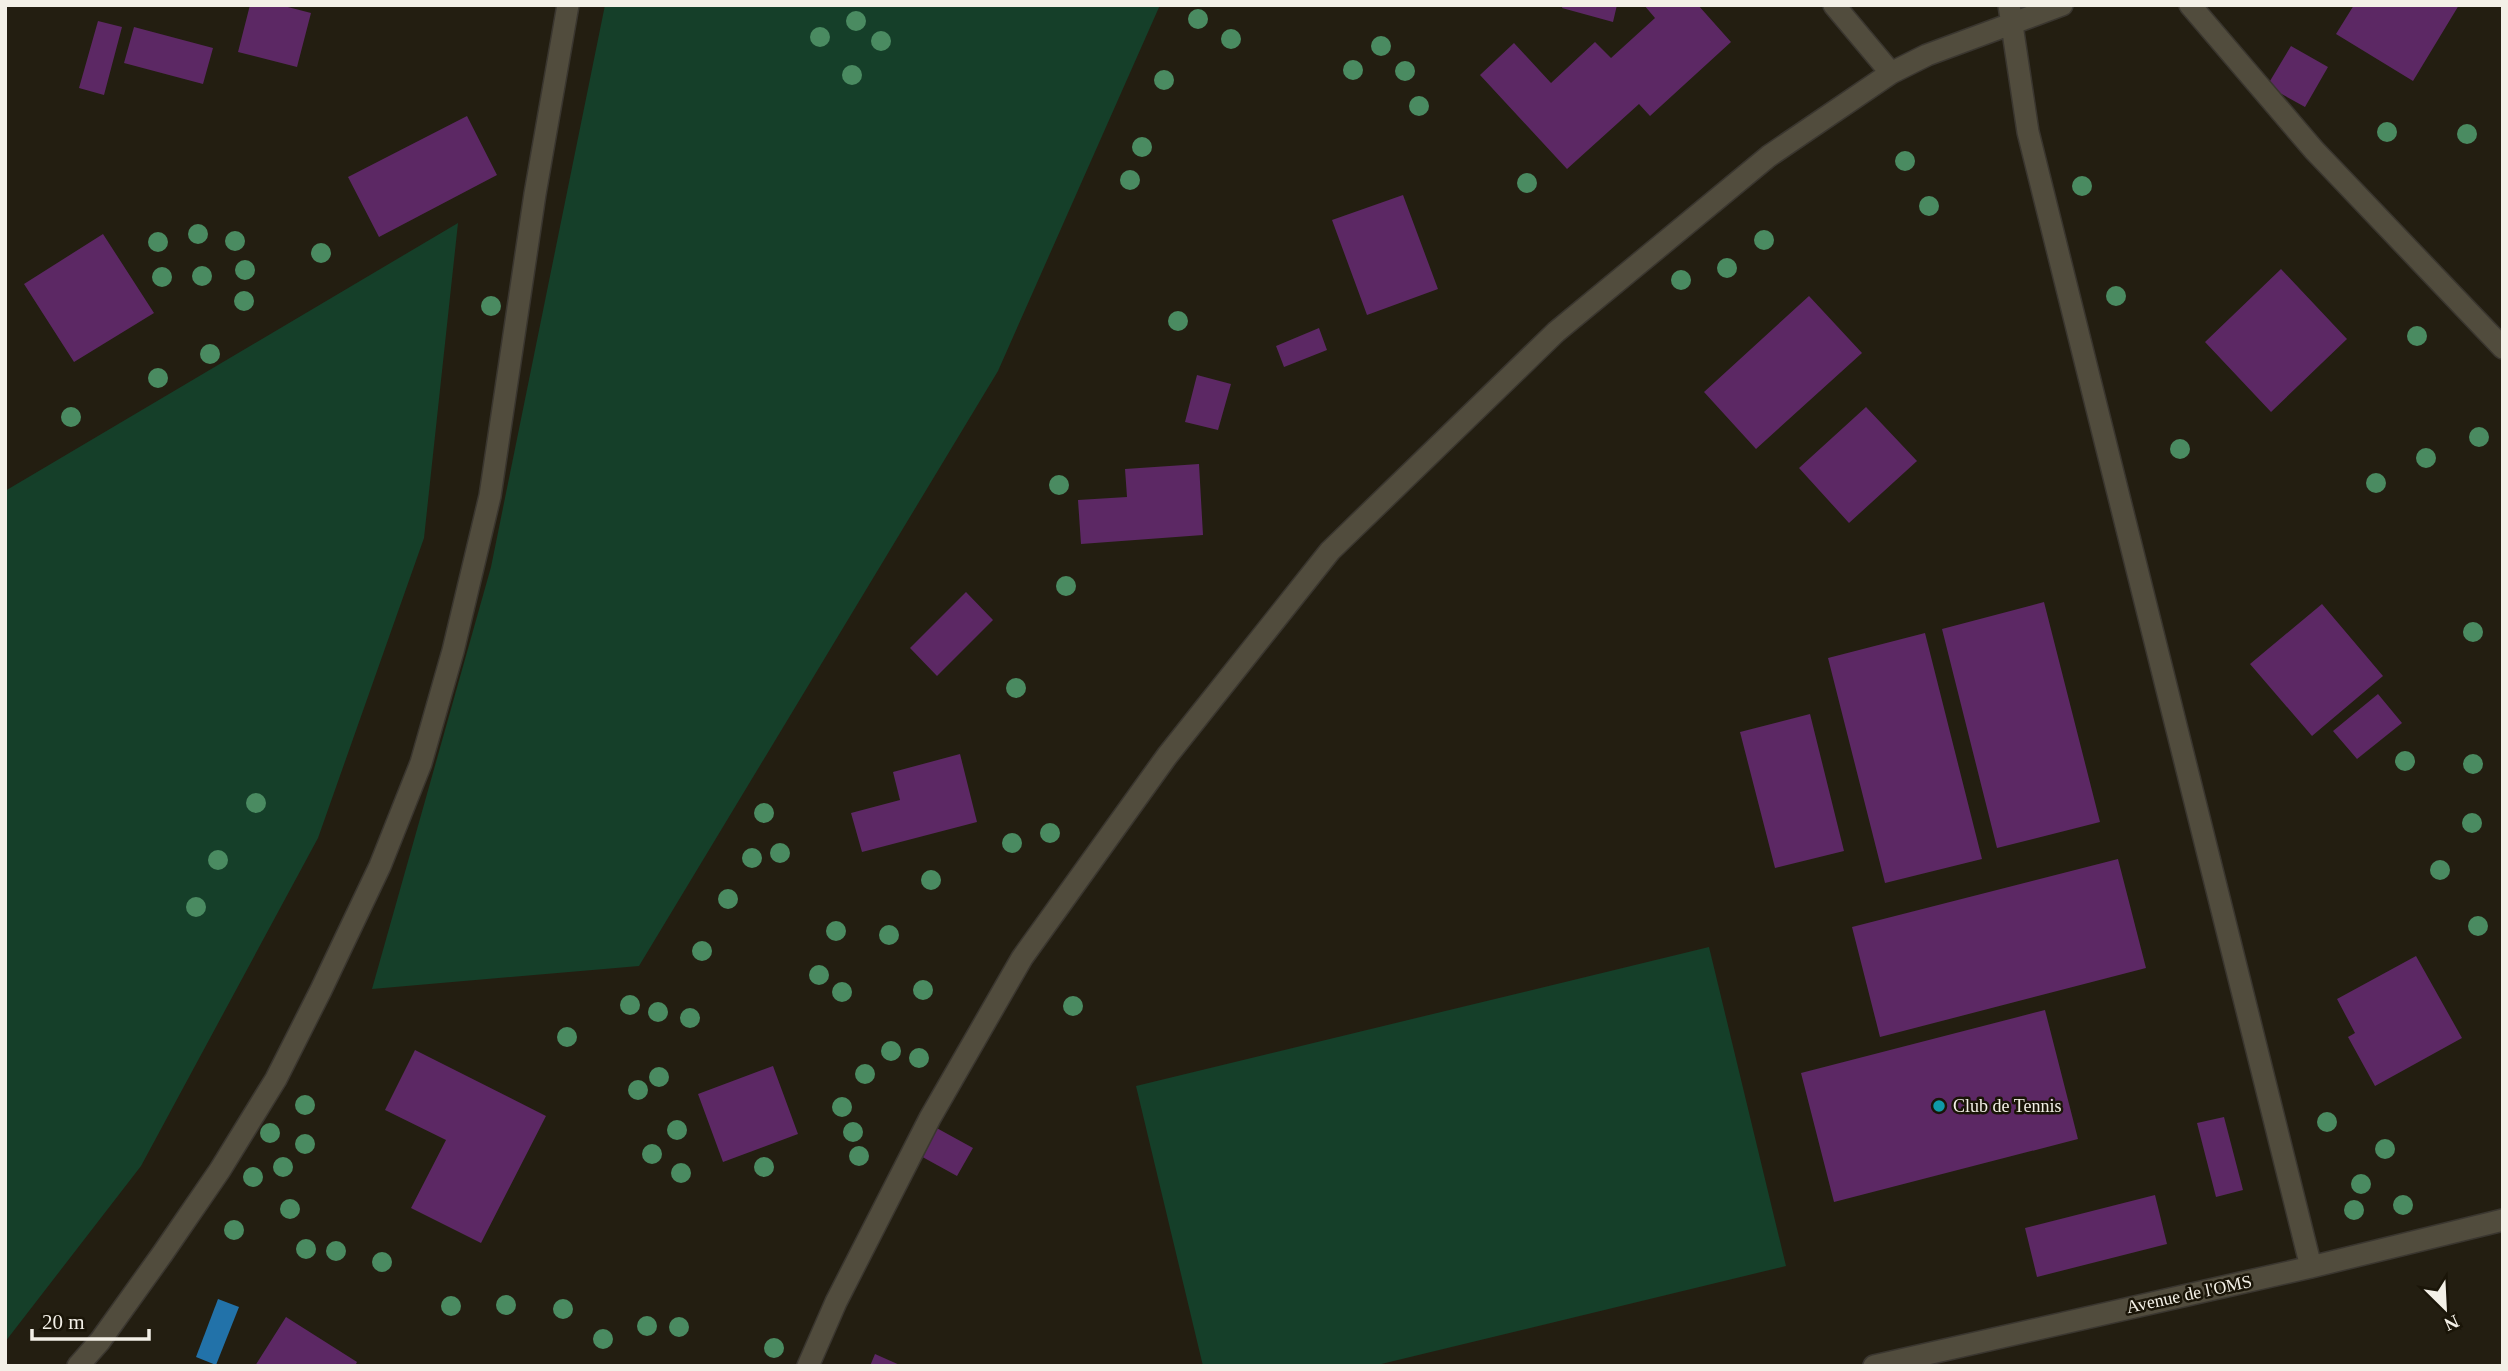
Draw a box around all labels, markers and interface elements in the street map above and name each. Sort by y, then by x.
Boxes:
place label: Club de Tennis [1953,1096,2061,1116]
marker: Club de Tennis [1931,1098,1947,1114]
street label: Avenue de l'OMS [2124,1271,2254,1317]
north arrow [2410,1273,2480,1343]
scale bar [32,1298,149,1342]
text: 20 m [42,1310,85,1334]
text: N [2441,1311,2462,1336]

